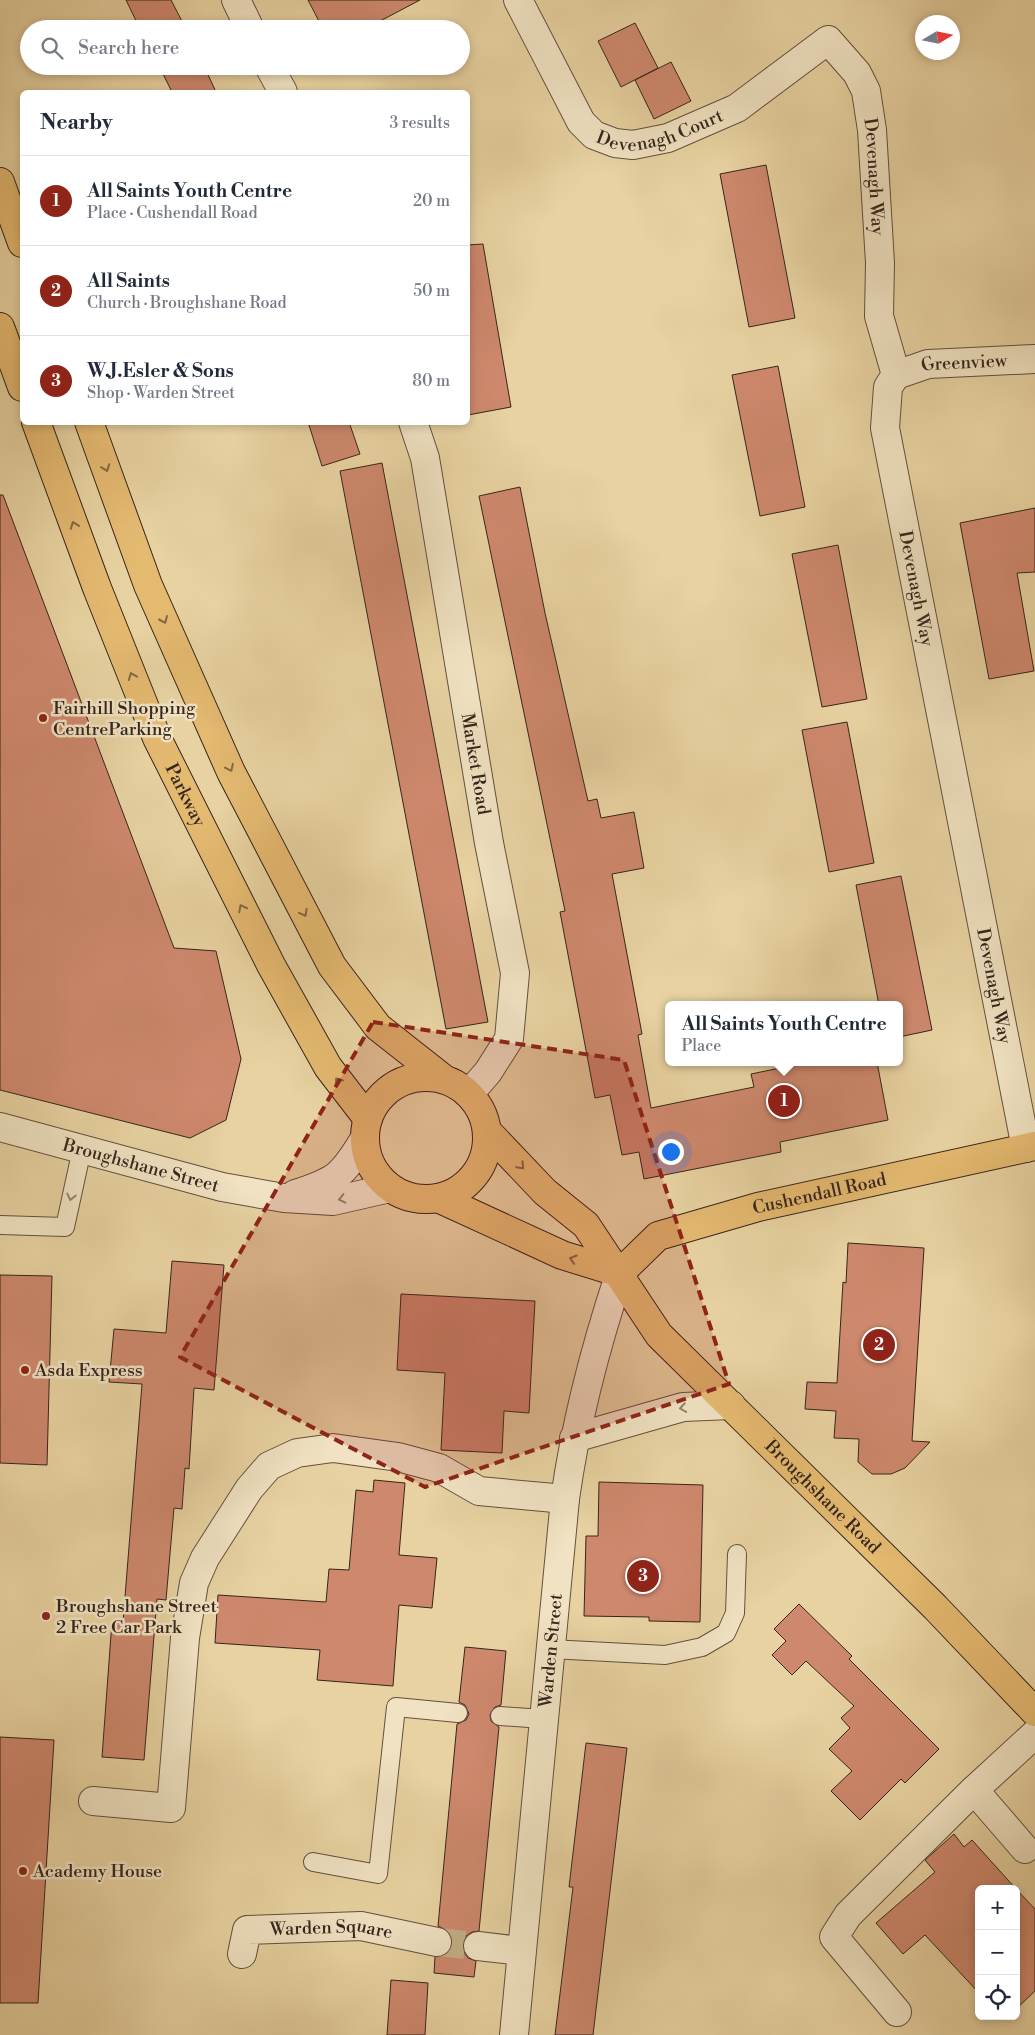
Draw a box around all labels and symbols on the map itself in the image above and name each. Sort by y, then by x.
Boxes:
north arrow [915,15,960,60]
street label: Devenagh Court [593,104,727,157]
street label: Devenagh Way [858,116,889,236]
street label: Greenview [918,349,1008,378]
one-way arrow [100,463,110,472]
one-way arrow [69,521,80,530]
street label: Devenagh Way [893,529,939,649]
one-way arrow [158,615,168,624]
one-way arrow [128,672,139,681]
place label: Fairhill Shopping CentreParking [53,697,196,741]
street label: Market Road [456,711,495,817]
marker: Fairhill Shopping CentreParking [37,712,49,724]
street label: Parkway [160,760,211,831]
one-way arrow [223,763,233,772]
one-way arrow [238,904,248,913]
one-way arrow [298,907,308,916]
street label: Devenagh Way [971,926,1016,1046]
one-way arrow [336,1078,344,1087]
pin: 1 [768,1082,800,1120]
street label: Broughshane Street [59,1133,222,1198]
your location [658,1139,684,1165]
one-way arrow [515,1161,524,1170]
street label: Cushendall Road [750,1168,889,1220]
one-way arrow [66,1192,77,1201]
one-way arrow [338,1193,347,1204]
one-way arrow [570,1254,578,1264]
pin: 2 [863,1326,895,1364]
place label: Asda Express [34,1359,143,1382]
marker: Asda Express [19,1364,31,1376]
one-way arrow [678,1402,686,1413]
street label: Broughshane Road [759,1434,886,1560]
pin: 3 [627,1557,659,1595]
street label: Warden Street [534,1592,568,1710]
place label: Broughshane Street 2 Free Car Park [55,1595,217,1639]
marker: Broughshane Street 2 Free Car Park [40,1610,52,1622]
place label: Academy House [32,1860,162,1883]
marker: Academy House [17,1865,29,1877]
street label: Warden Square [268,1914,395,1944]

